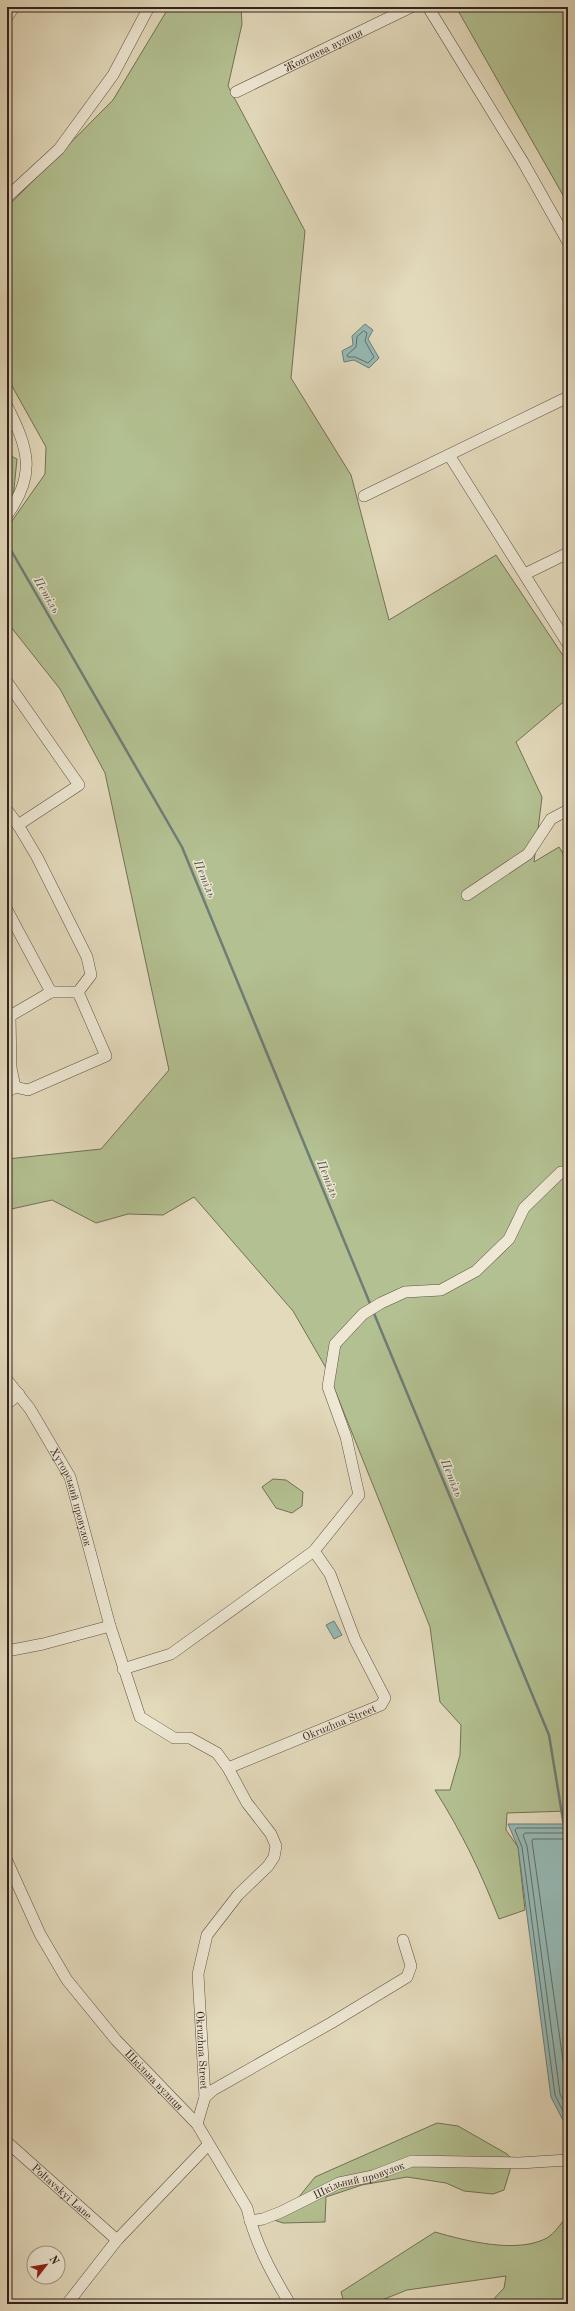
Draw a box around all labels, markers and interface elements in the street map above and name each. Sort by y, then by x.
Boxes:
street label: Жовтнева вулиця [283,27,365,75]
water label: Петіль [31,574,61,616]
water label: Петіль [191,858,217,900]
water label: Петіль [314,1158,340,1200]
street label: Хуторський провулок [47,1446,92,1548]
water label: Петіль [438,1457,464,1499]
street label: Okruzhna Street [301,1704,378,1744]
street label: Okruzhna Street [193,2011,209,2090]
street label: Шкільна вулиця [122,2048,185,2113]
street label: Шкільний провулок [312,2160,407,2202]
street label: Poltavskyi Lane [29,2163,93,2222]
north arrow [26,2245,66,2285]
text: N [46,2254,60,2268]

